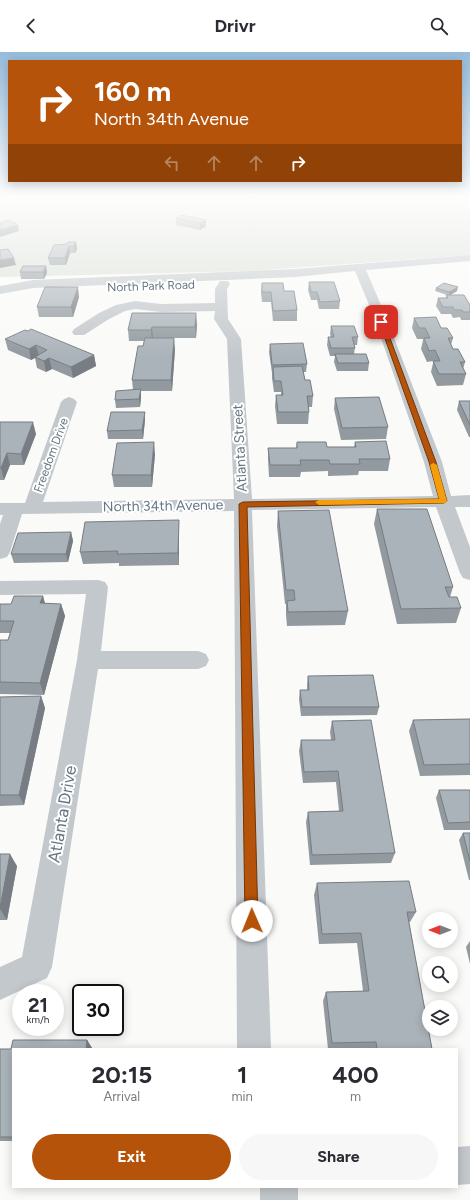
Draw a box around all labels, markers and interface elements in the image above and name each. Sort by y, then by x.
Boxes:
icon: back [20,15,42,37]
text: Drivr [215,15,255,37]
icon: search [428,15,450,37]
text: 160 m [94,74,171,108]
icon: right [28,76,80,128]
text: North 34th Avenue [94,108,249,130]
icon: left [161,152,183,174]
icon: ahead [203,152,225,174]
icon: ahead [245,152,267,174]
icon: right [287,152,309,174]
street label: North Park Road [107,277,195,295]
pin [364,305,398,339]
icon: arrive [370,311,392,333]
street label: Atlanta Street [229,404,251,492]
street label: Freedom Drive [31,415,71,494]
street label: North 34th Avenue [103,496,224,516]
street label: Atlanta Drive [44,764,80,864]
position arrow [231,900,273,942]
north arrow [422,912,458,948]
map controls [422,912,458,1036]
button: search [422,956,458,992]
speed limit sign: 30 [72,984,124,1036]
text: 21 [28,993,48,1017]
button: layers [422,1000,458,1036]
text: km/h [27,1013,49,1026]
text: 20:15 [91,1060,152,1089]
text: 1 [237,1060,247,1089]
text: 400 [332,1060,379,1089]
text: Arrival [103,1089,140,1104]
text: min [232,1089,253,1104]
text: m [350,1089,361,1104]
button: Exit [32,1134,231,1180]
button: Share [239,1134,438,1180]

